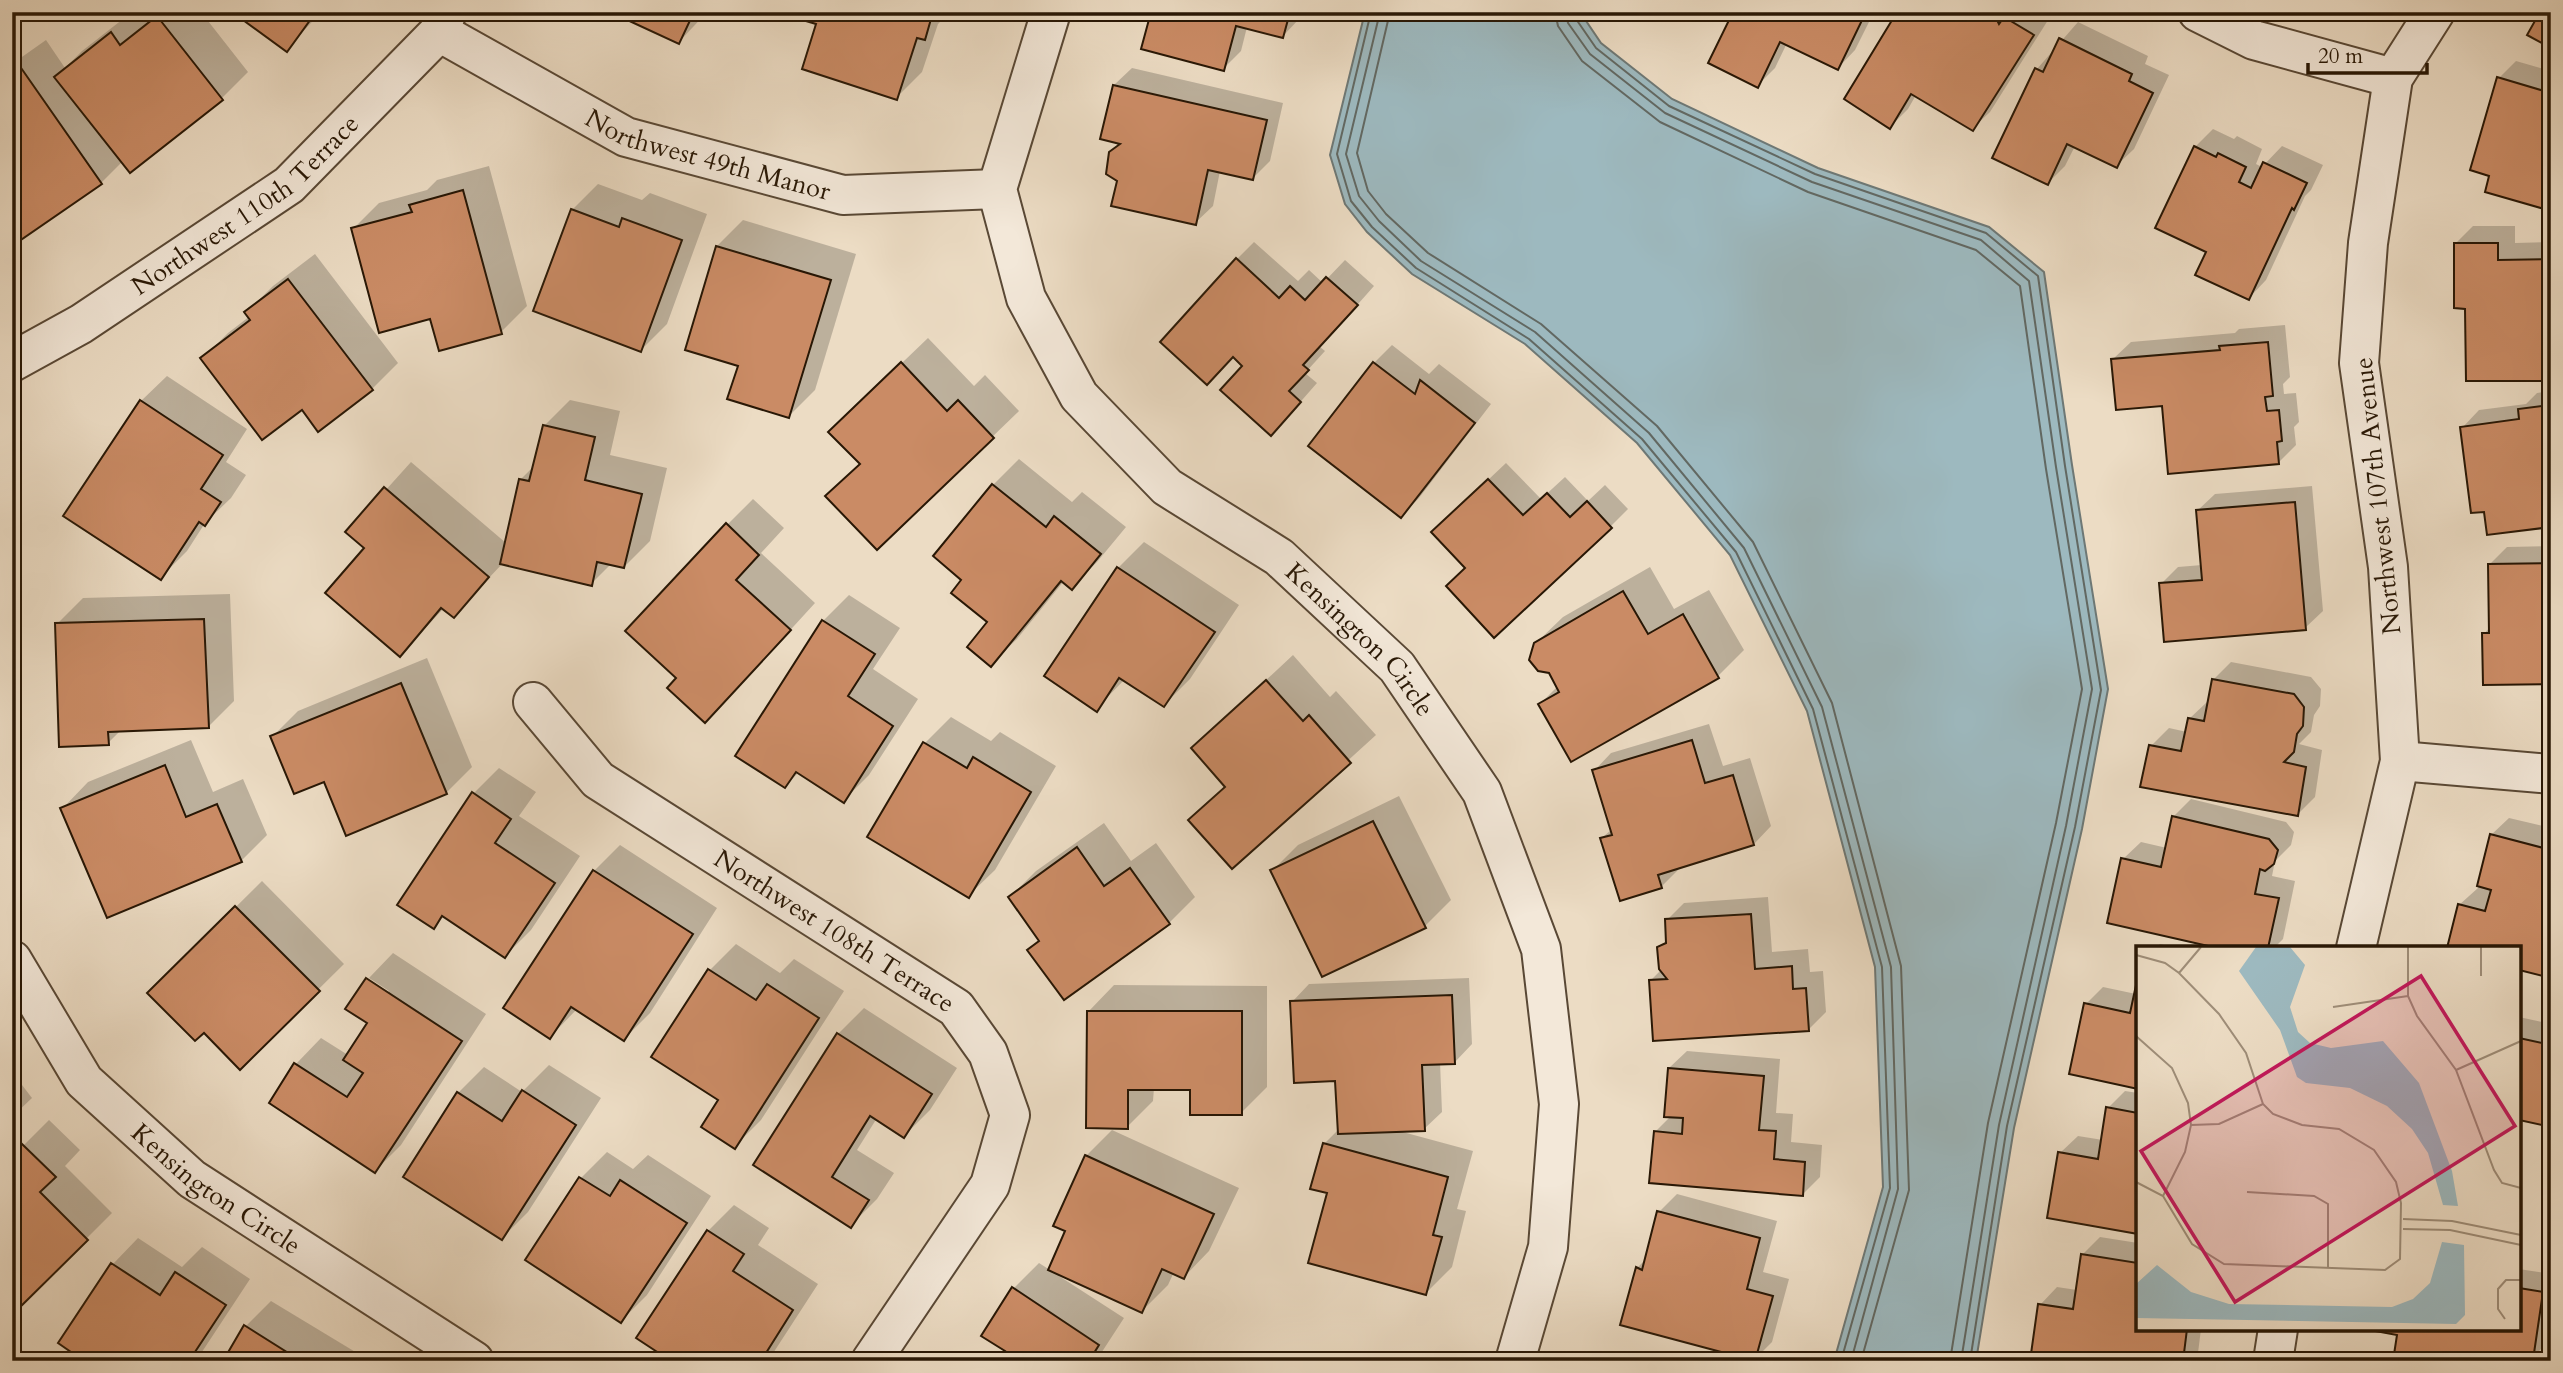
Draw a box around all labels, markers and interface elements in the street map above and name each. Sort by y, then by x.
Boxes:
scale bar [2308,32,2426,76]
text: 20 m [2318,42,2363,71]
street label: Northwest 49th Manor [579,101,835,209]
street label: Northwest 110th Terrace [125,107,367,304]
street label: Northwest 107th Avenue [2346,356,2409,636]
street label: Kensington Circle [1278,555,1443,723]
street label: Northwest 108th Terrace [707,841,961,1021]
inset map [2136,946,2521,1331]
street label: Kensington Circle [124,1115,308,1263]

